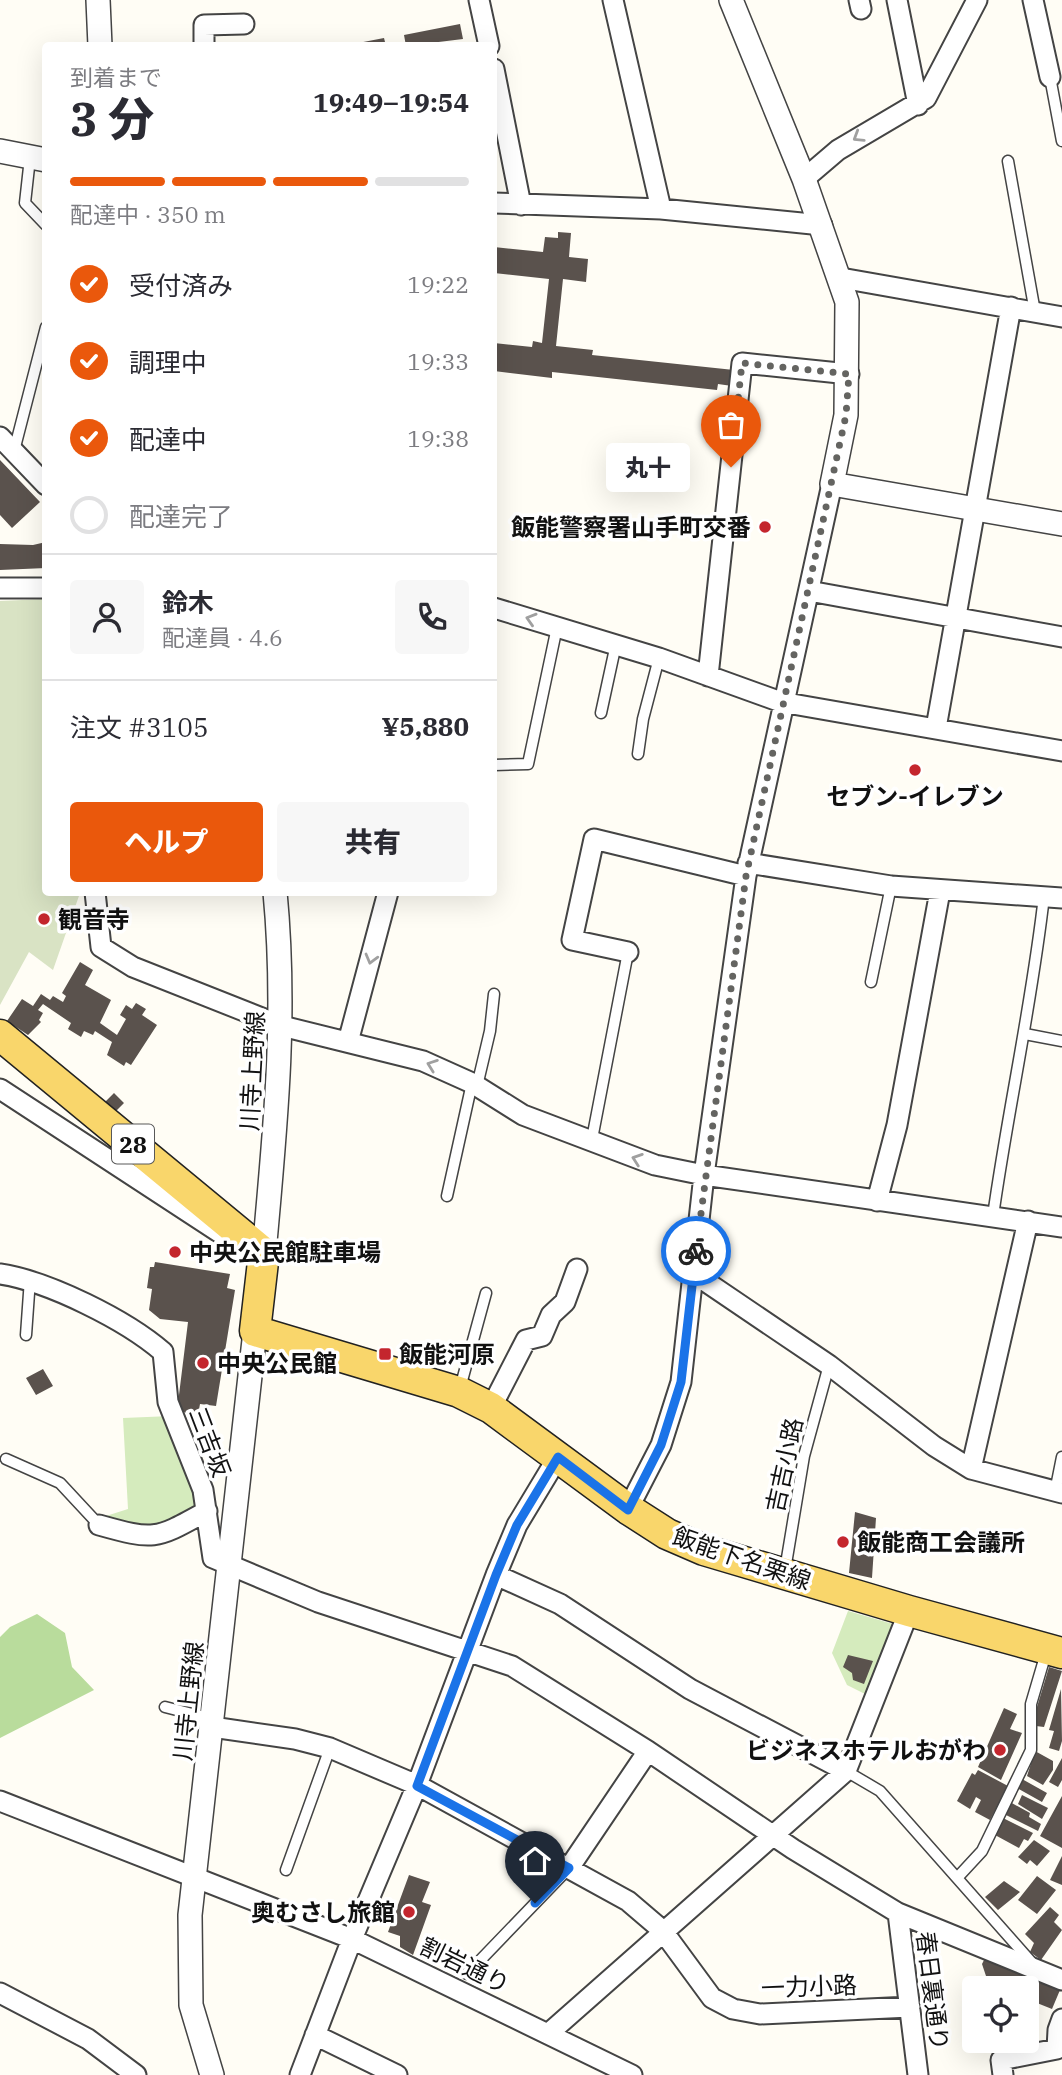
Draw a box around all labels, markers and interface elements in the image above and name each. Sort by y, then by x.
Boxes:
text: 到着まで [70,62,162,92]
text: 19:49–19:54 [313,85,469,119]
text: 3 分 [70,89,154,149]
one-way arrow [853,129,866,142]
text: 配達中 · 350 m [70,199,226,229]
icon: check [70,265,108,303]
text: 受付済み [129,268,233,302]
text: 19:22 [407,269,469,299]
icon: check [70,342,108,380]
text: 調理中 [129,345,207,379]
text: 19:33 [407,346,469,376]
pin [701,395,761,467]
icon: bag [712,406,750,444]
icon: check [70,419,108,457]
text: 配達中 [129,422,207,456]
text: 19:38 [407,423,469,453]
callout: 丸十 [605,442,689,491]
text: 丸十 [625,452,671,482]
text: 配達完了 [129,499,233,533]
place label: 飯能警察署山手町交番 [511,511,751,543]
marker: 飯能警察署山手町交番 [757,519,773,535]
button: person [70,580,144,654]
button: phone [395,580,469,654]
text: 鈴木 [162,585,214,619]
one-way arrow [525,613,537,628]
text: 配達員 · 4.6 [162,622,283,652]
text: ¥5,880 [382,709,469,743]
text: 注文 #3105 [70,710,209,744]
marker: セブン-イレブン [907,762,923,778]
place label: セブン-イレブン [826,780,1004,812]
button: ヘルプ [70,802,263,882]
button: 共有 [277,802,469,882]
place label: 観音寺 [58,903,130,935]
marker: 観音寺 [36,911,52,927]
one-way arrow [365,952,379,964]
street label: 川寺上野線 [233,1010,271,1132]
one-way arrow [426,1059,438,1073]
road number: 28 [112,1124,154,1163]
one-way arrow [632,1153,644,1167]
courier [661,1216,731,1286]
icon: bike [677,1232,715,1270]
place label: 中央公民館駐車場 [189,1236,381,1268]
marker: 中央公民館駐車場 [167,1244,183,1260]
place label: 飯能河原 [399,1338,495,1370]
marker: 飯能河原 [377,1346,393,1362]
place label: 中央公民館 [217,1347,337,1379]
marker: 中央公民館 [195,1355,211,1371]
street label: 三吉坂 [182,1403,238,1481]
street label: 吉吉小路 [758,1415,810,1515]
street label: 飯能下名栗線 [669,1519,815,1597]
place label: 飯能商工会議所 [857,1526,1025,1558]
marker: 飯能商工会議所 [835,1534,851,1550]
street label: 川寺上野線 [166,1640,210,1762]
place label: ビジネスホテルおがわ [746,1734,986,1766]
marker: ビジネスホテルおがわ [992,1742,1008,1758]
pin [505,1831,565,1903]
icon: home [516,1842,554,1880]
place label: 奥むさし旅館 [251,1896,395,1928]
marker: 奥むさし旅館 [401,1904,417,1920]
street label: 春日裏通り [910,1929,956,2053]
street label: 割岩通り [415,1930,515,2000]
street label: 一力小路 [760,1968,858,2004]
map controls [962,1976,1039,2053]
button: locate [962,1976,1039,2053]

